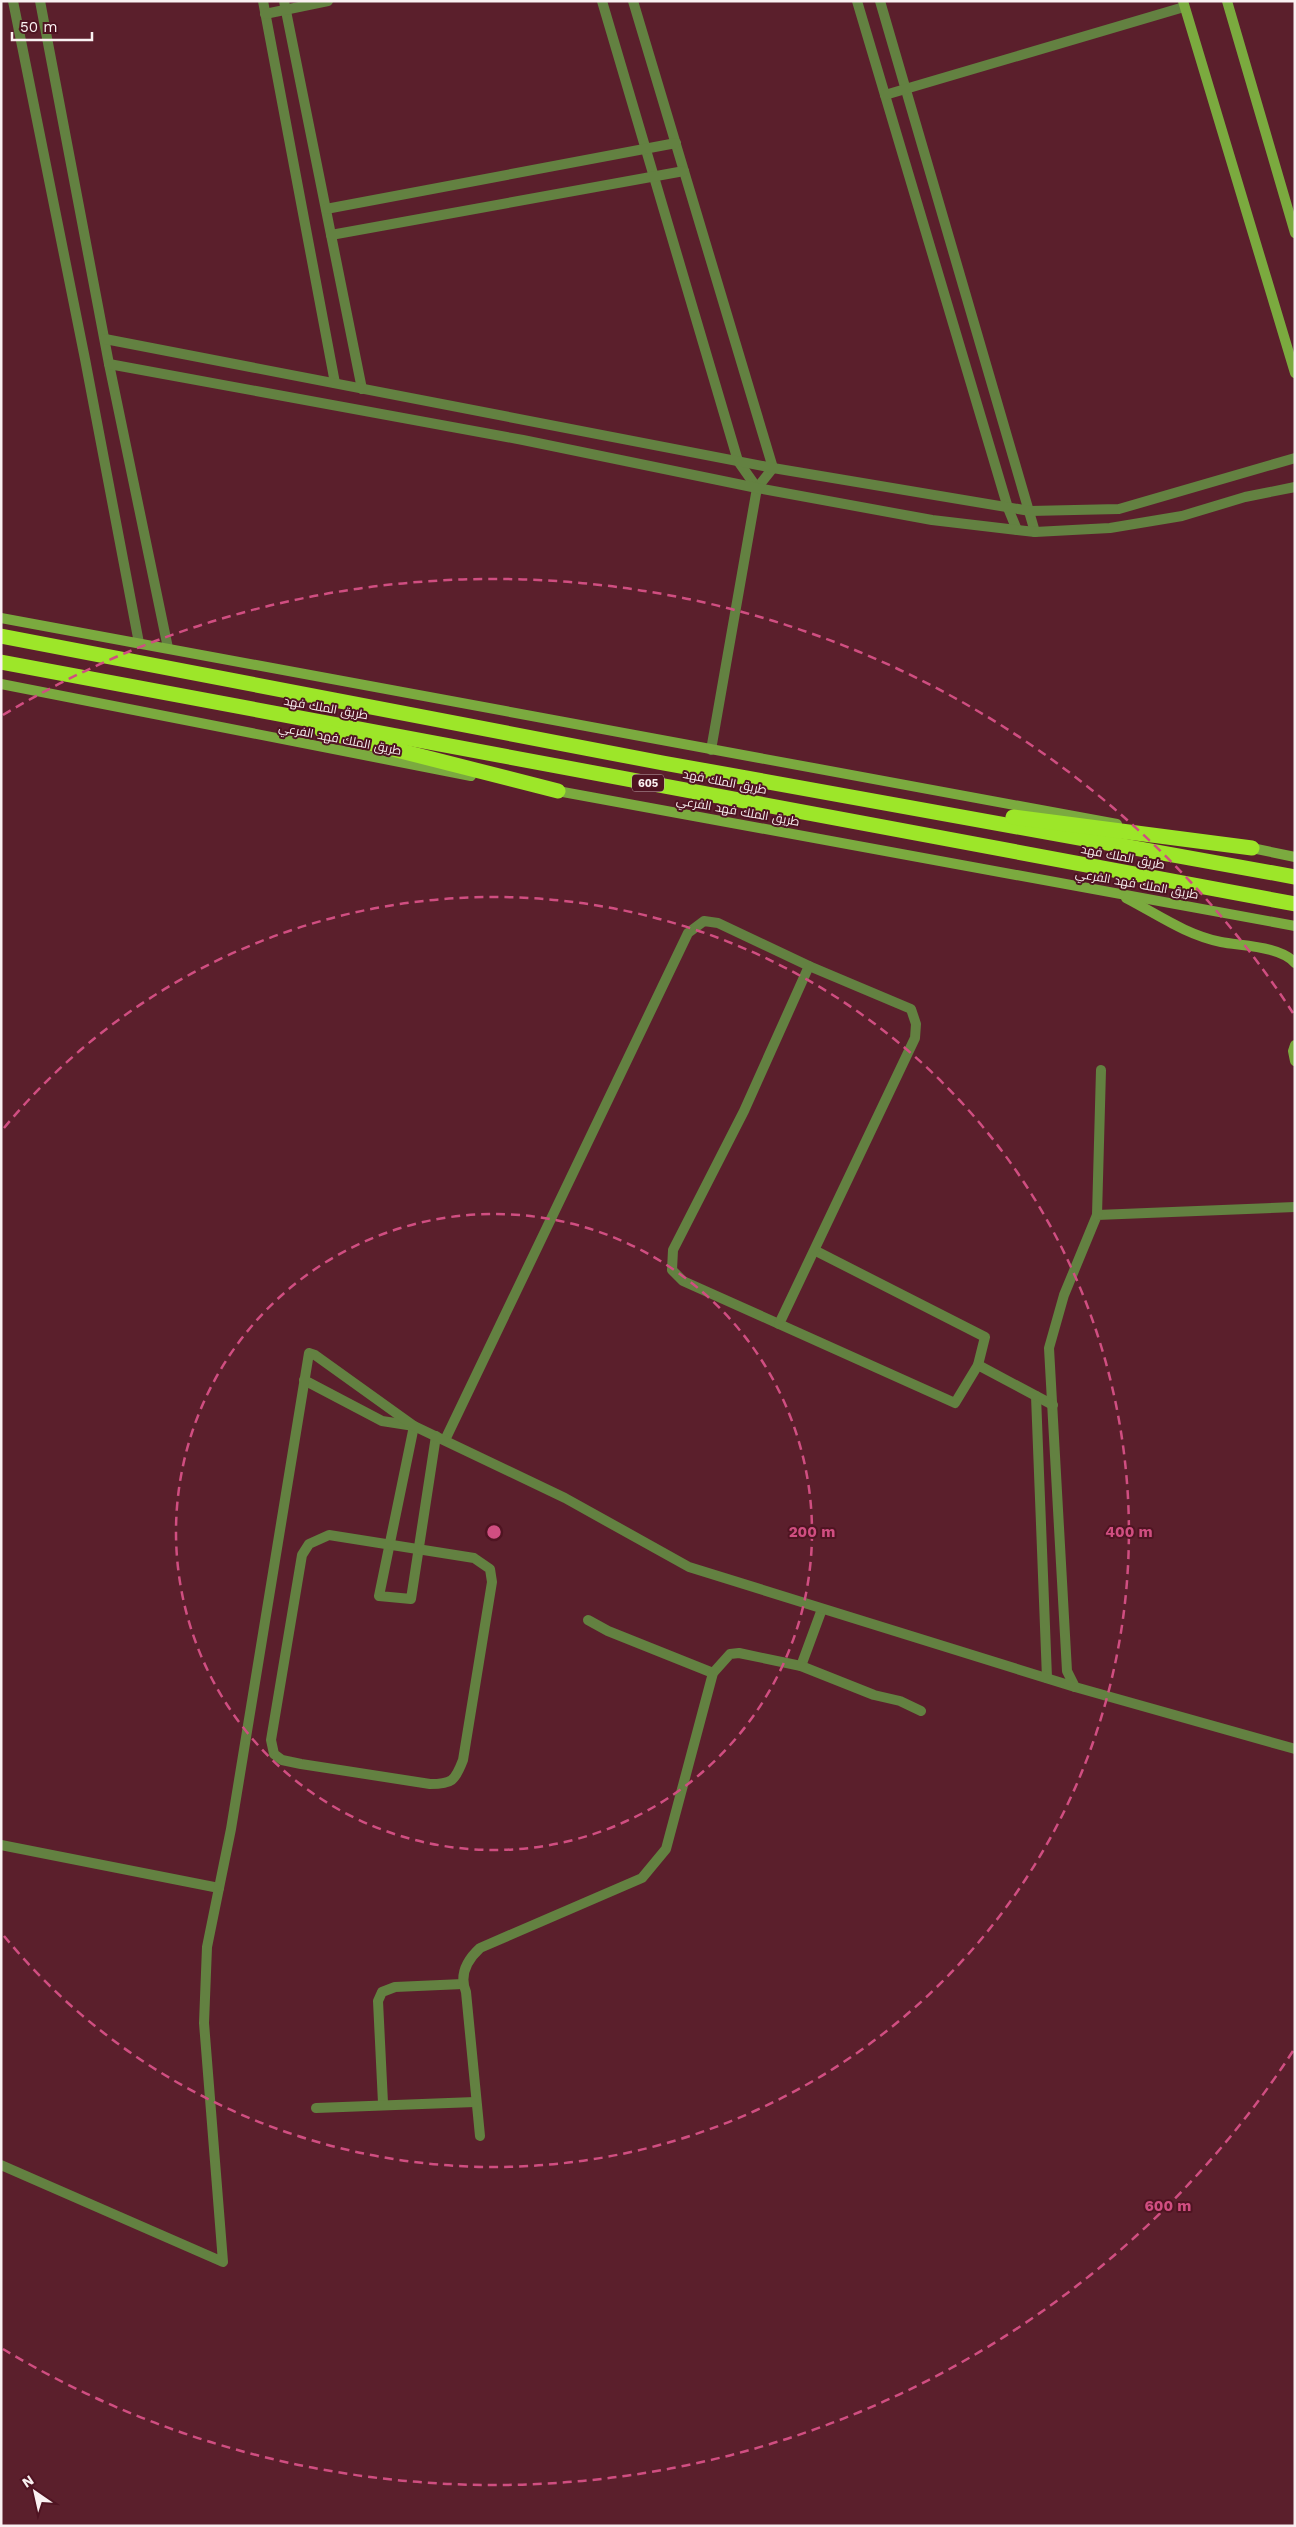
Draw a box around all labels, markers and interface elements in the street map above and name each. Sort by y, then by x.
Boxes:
scale bar [12,10,92,42]
text: 50 m [20,18,57,36]
street label: طريق الملك فهد [283,694,369,722]
street label: طريق الملك فهد الفرعي [277,720,403,761]
street label: طريق الملك فهد [682,767,768,797]
road number: 605 [632,774,664,791]
street label: طريق الملك فهد الفرعي [675,793,801,832]
street label: طريق الملك فهد [1080,842,1166,872]
street label: طريق الملك فهد الفرعي [1074,866,1200,905]
centre of rings [485,1523,503,1541]
text: 200 m [789,1523,835,1541]
text: 400 m [1105,1523,1153,1541]
text: 600 m [1145,2197,1191,2215]
north arrow [10,2467,60,2517]
text: N [19,2472,37,2491]

